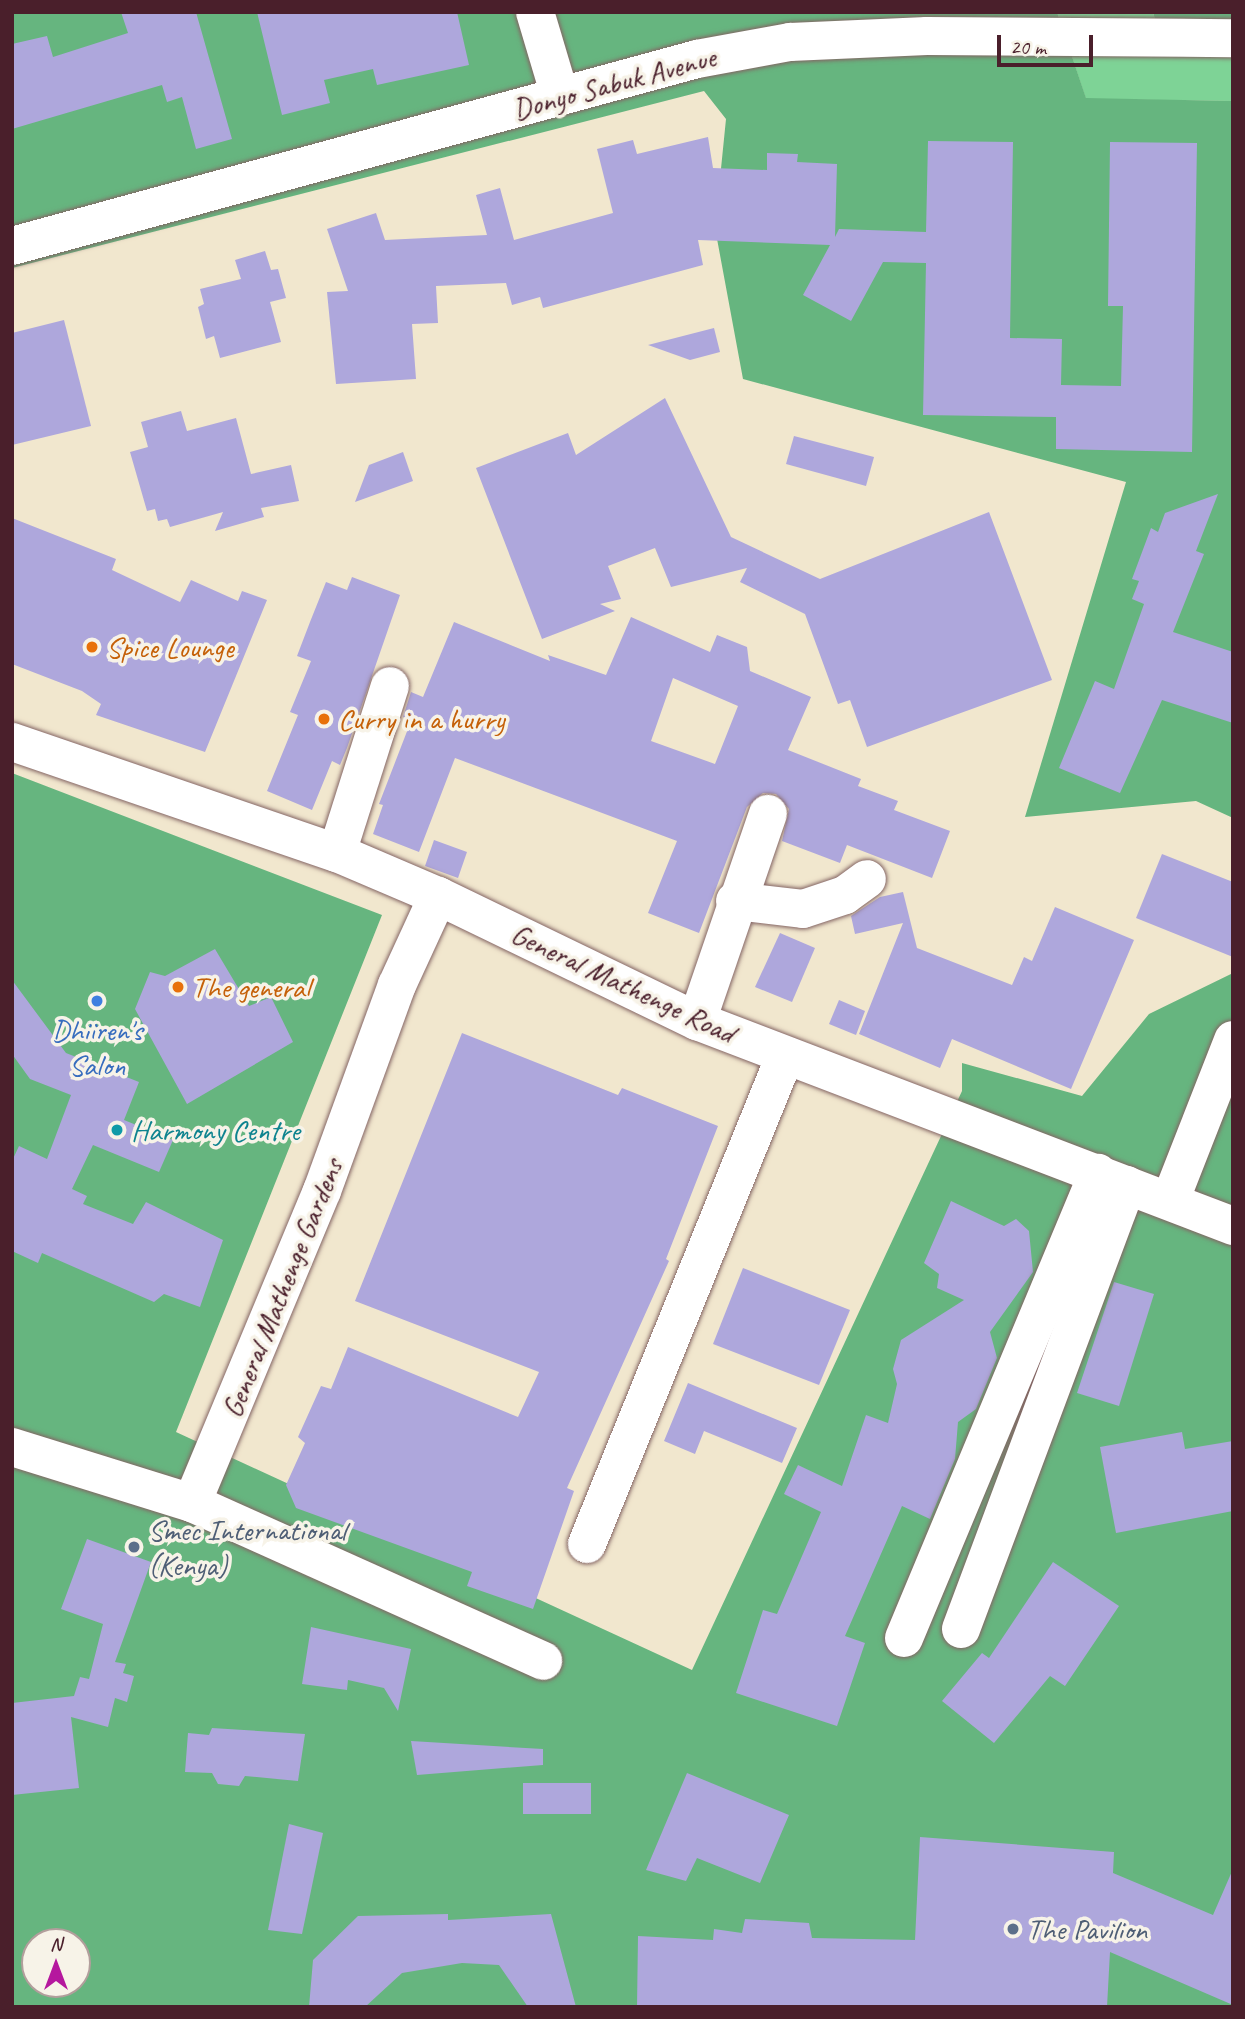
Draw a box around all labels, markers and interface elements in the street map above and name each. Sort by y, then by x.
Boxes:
scale bar [1000,21,1096,65]
text: 20 m [1010,34,1046,60]
street label: Donyo Sabuk Avenue [509,39,719,127]
place label: Spice Lounge [106,629,233,665]
marker: Spice Lounge [84,639,100,655]
place label: Curry in a hurry [338,701,506,737]
marker: Curry in a hurry [316,711,332,727]
street label: General Mathenge Road [506,915,740,1051]
place label: The general [192,969,309,1005]
marker: The general [170,979,186,995]
marker: Dhiiren's Salon [89,993,105,1009]
place label: Dhiiren's Salon [52,1012,142,1082]
place label: Harmony Centre [131,1112,300,1148]
marker: Harmony Centre [109,1122,125,1138]
street label: General Mathenge Gardens [214,1153,350,1423]
place label: Smec International (Kenya) [148,1512,345,1582]
marker: Smec International (Kenya) [126,1539,142,1555]
place label: The Pavilion [1027,1911,1148,1947]
marker: The Pavilion [1005,1921,1021,1937]
north arrow [21,1928,91,1998]
text: N [50,1932,62,1956]

